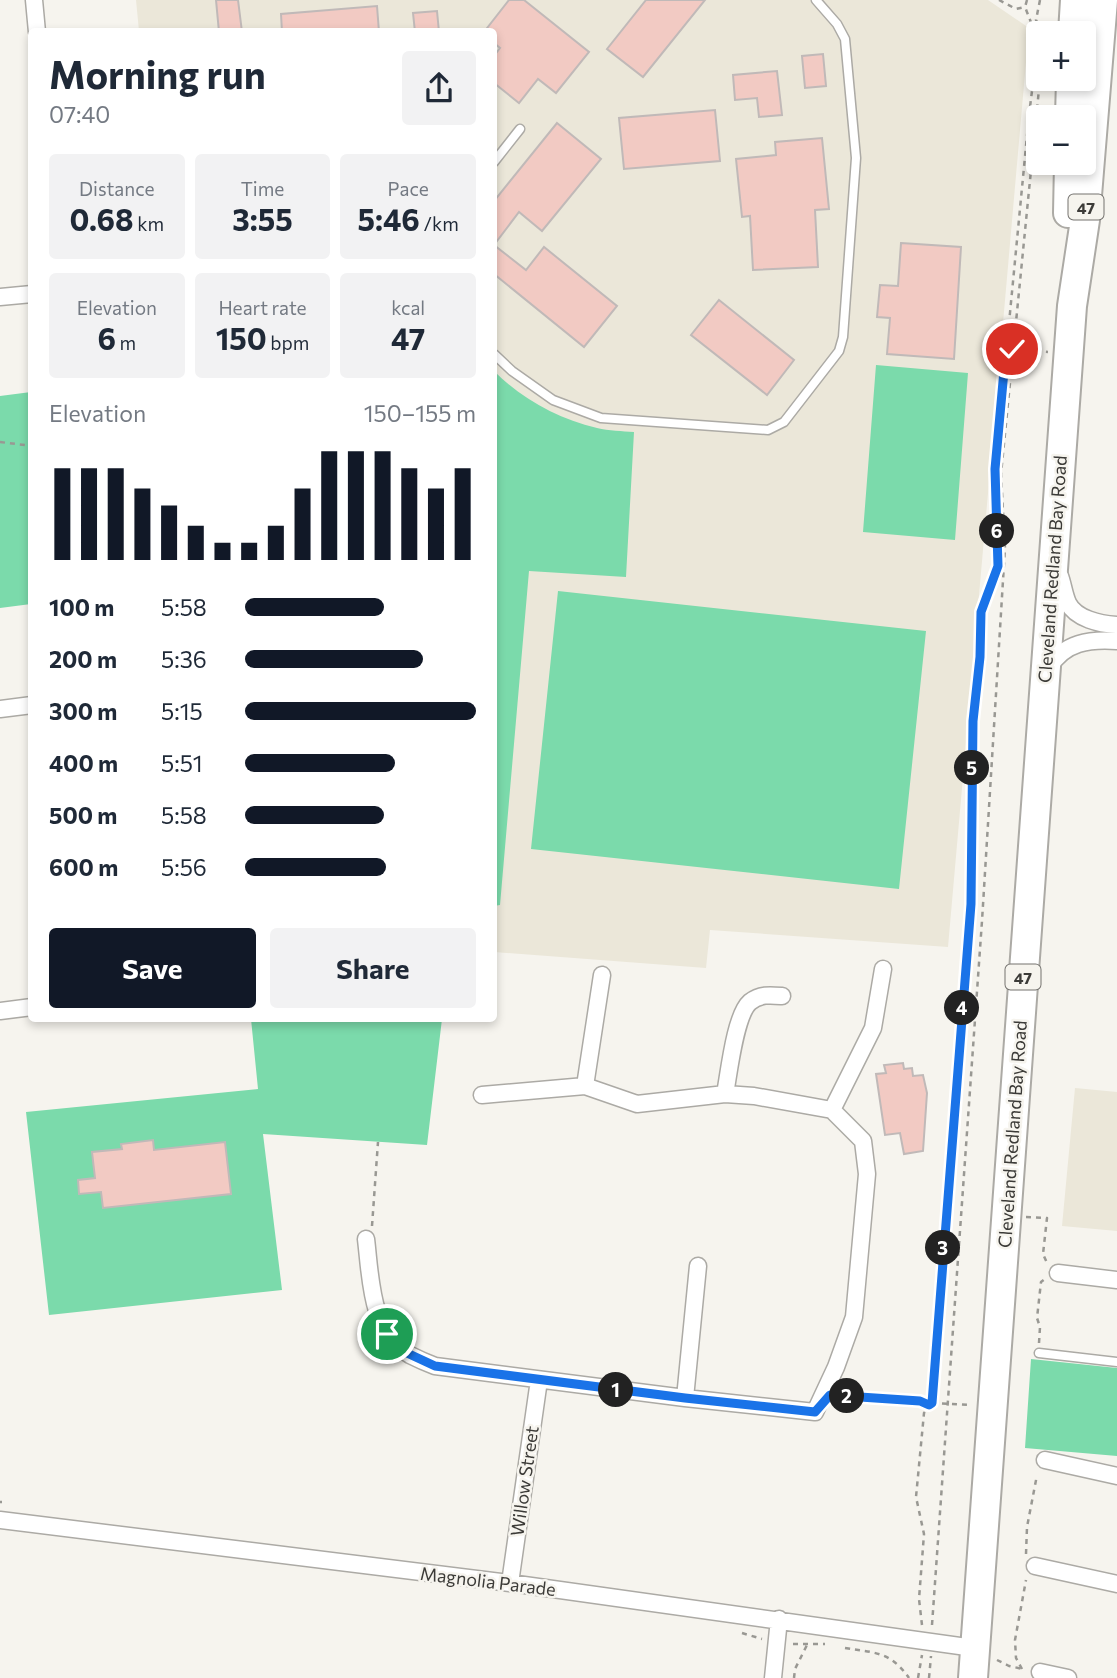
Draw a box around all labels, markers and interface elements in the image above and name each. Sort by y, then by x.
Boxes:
map controls [1026,21,1096,175]
button: + [1026,21,1096,91]
text: Morning run [49,50,266,97]
button: share [402,51,476,125]
text: 07:40 [49,100,110,128]
button: − [1026,105,1096,175]
text: Distance [79,177,155,200]
text: Time [241,177,284,200]
text: Pace [388,177,429,200]
road number: 47 [1068,195,1104,220]
text: 0.68 [70,200,134,237]
text: 3:55 [232,200,293,237]
text: 5:46 [358,200,420,237]
text: km [134,212,164,235]
text: /km [420,212,459,235]
text: Elevation [77,296,157,319]
text: Heart rate [218,296,307,319]
text: kcal [391,296,425,319]
text: 6 [97,319,116,356]
text: 150 [216,319,267,356]
text: 47 [391,319,425,356]
pin [982,319,1042,379]
icon: check [993,330,1031,368]
text: m [116,331,136,354]
text: bpm [267,331,309,354]
text: Elevation [49,399,146,427]
text: 150–155 m [364,399,476,427]
street label: Cleveland Redland Bay Road [1033,455,1071,683]
pin: 6 [979,514,1014,548]
text: 6 [991,519,1002,542]
text: 100 m [49,593,114,621]
text: 5:58 [161,593,207,621]
text: 200 m [49,645,117,673]
text: 5:36 [161,645,207,673]
text: 300 m [49,697,117,725]
text: 5:15 [161,697,203,725]
text: 400 m [49,749,118,777]
text: 5:51 [161,749,203,777]
pin: 5 [954,750,990,786]
text: 5 [966,756,977,779]
text: 500 m [49,801,117,829]
text: 5:58 [161,801,207,829]
text: 600 m [49,853,118,881]
text: 5:56 [161,853,207,881]
button: Save [49,928,256,1008]
button: Share [270,928,476,1008]
road number: 47 [1006,965,1040,990]
pin: 4 [944,990,979,1026]
text: 4 [956,996,967,1019]
street label: Cleveland Redland Bay Road [993,1020,1031,1248]
pin: 3 [926,1230,960,1266]
text: 3 [937,1236,948,1259]
pin [357,1304,417,1364]
icon: arrive [368,1315,406,1353]
pin: 1 [598,1372,634,1408]
text: 1 [611,1378,620,1401]
pin: 2 [830,1378,864,1414]
text: 2 [841,1384,852,1407]
street label: Willow Street [505,1424,543,1538]
street label: Magnolia Parade [419,1562,557,1600]

